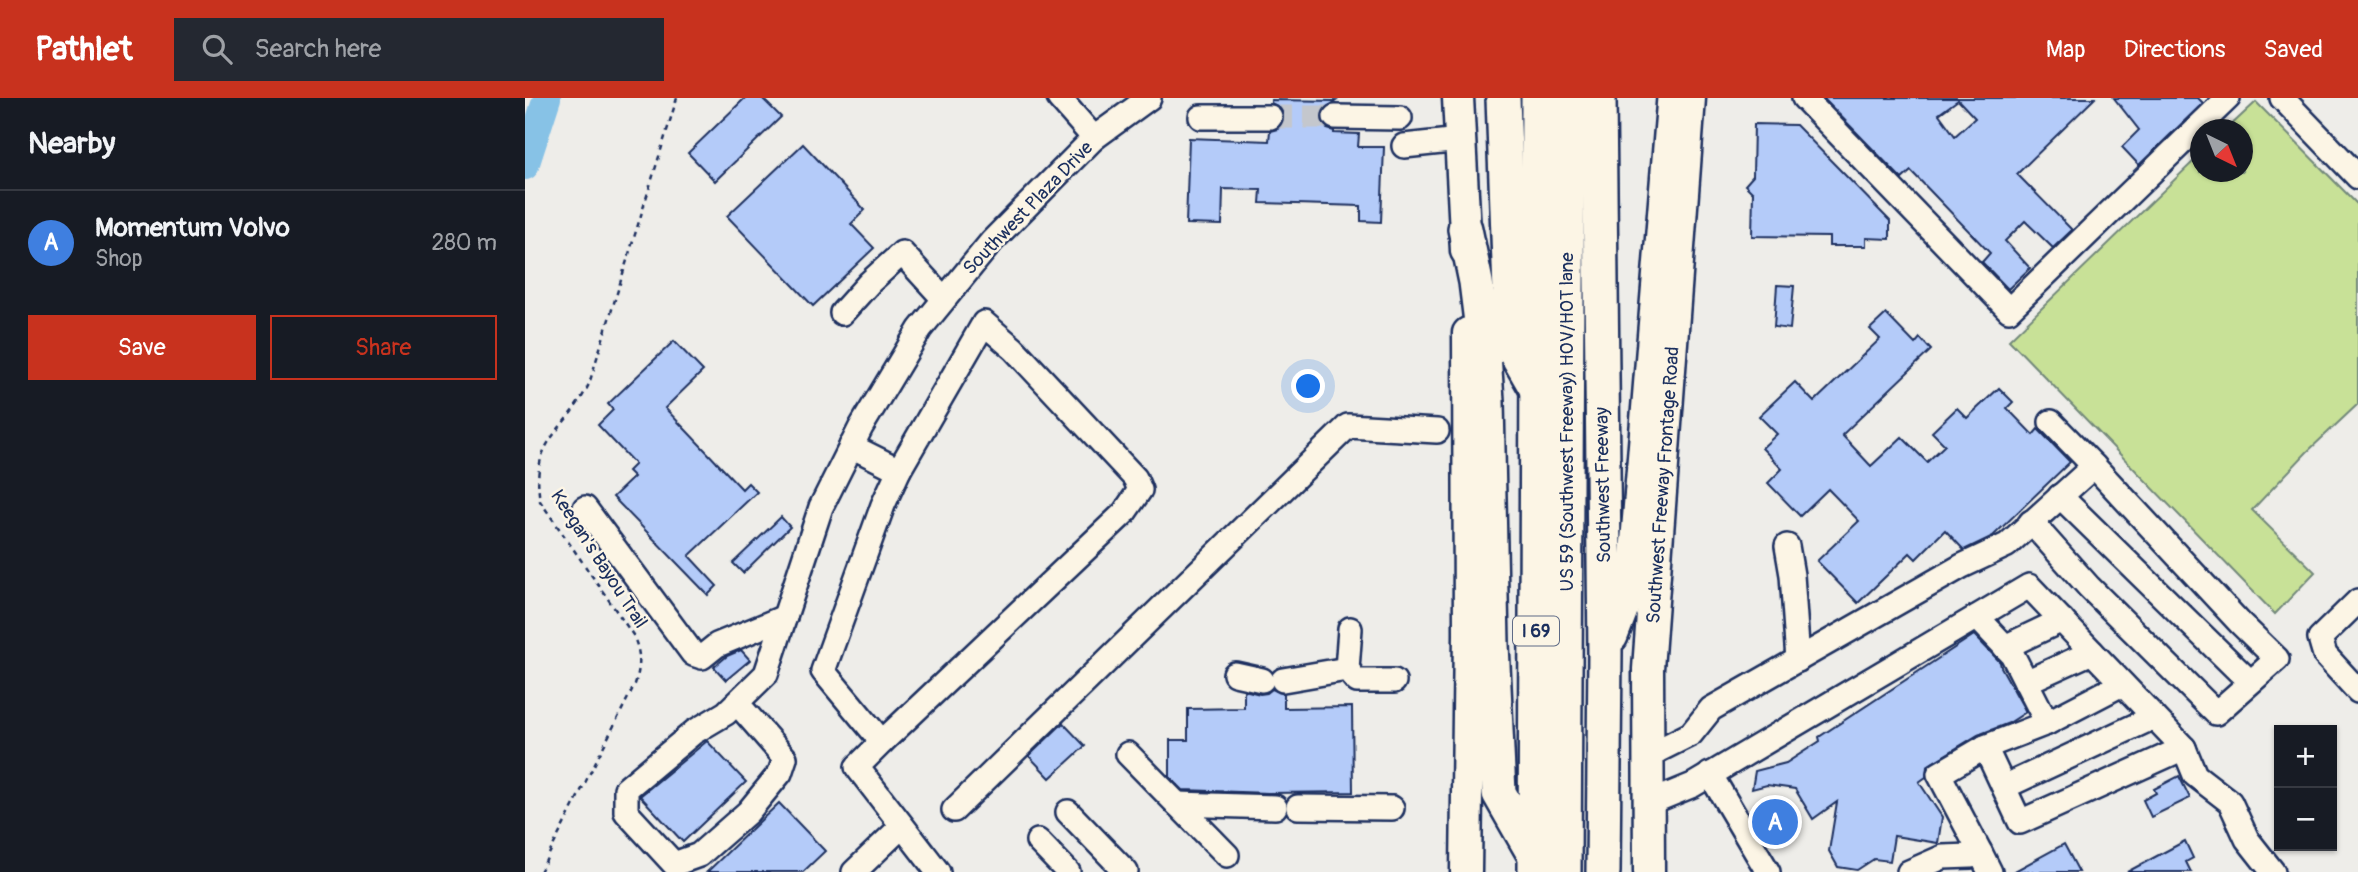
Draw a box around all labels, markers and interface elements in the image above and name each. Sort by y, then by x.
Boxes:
search box [174,18,664,81]
text: Pathlet [35,29,132,70]
icon: search [198,30,236,68]
text: Search here [254,33,381,65]
text: Map [2046,35,2086,64]
text: Directions [2124,35,2225,64]
text: Saved [2263,35,2323,64]
north arrow [2190,119,2253,182]
text: Nearby [28,125,115,162]
street label: Southwest Plaza Drive [958,135,1099,280]
text: Momentum Volvo [95,212,290,244]
text: A [44,228,58,257]
text: 280 m [431,228,497,257]
text: Shop [95,244,143,273]
street label: US 59 (Southwest Freeway) HOV/HOT lane [1555,252,1579,592]
button: Save [28,315,256,380]
button: Share [270,315,497,380]
street label: Southwest Freeway Frontage Road [1641,346,1685,624]
your location [1291,369,1325,403]
street label: Southwest Freeway [1590,407,1616,563]
street label: Keegan's Bayou Trail [545,485,653,633]
road number: I 69 [1513,616,1559,646]
map controls [2274,725,2337,851]
button: + [2274,725,2337,788]
button: − [2274,788,2337,851]
pin: A [1752,796,1798,848]

